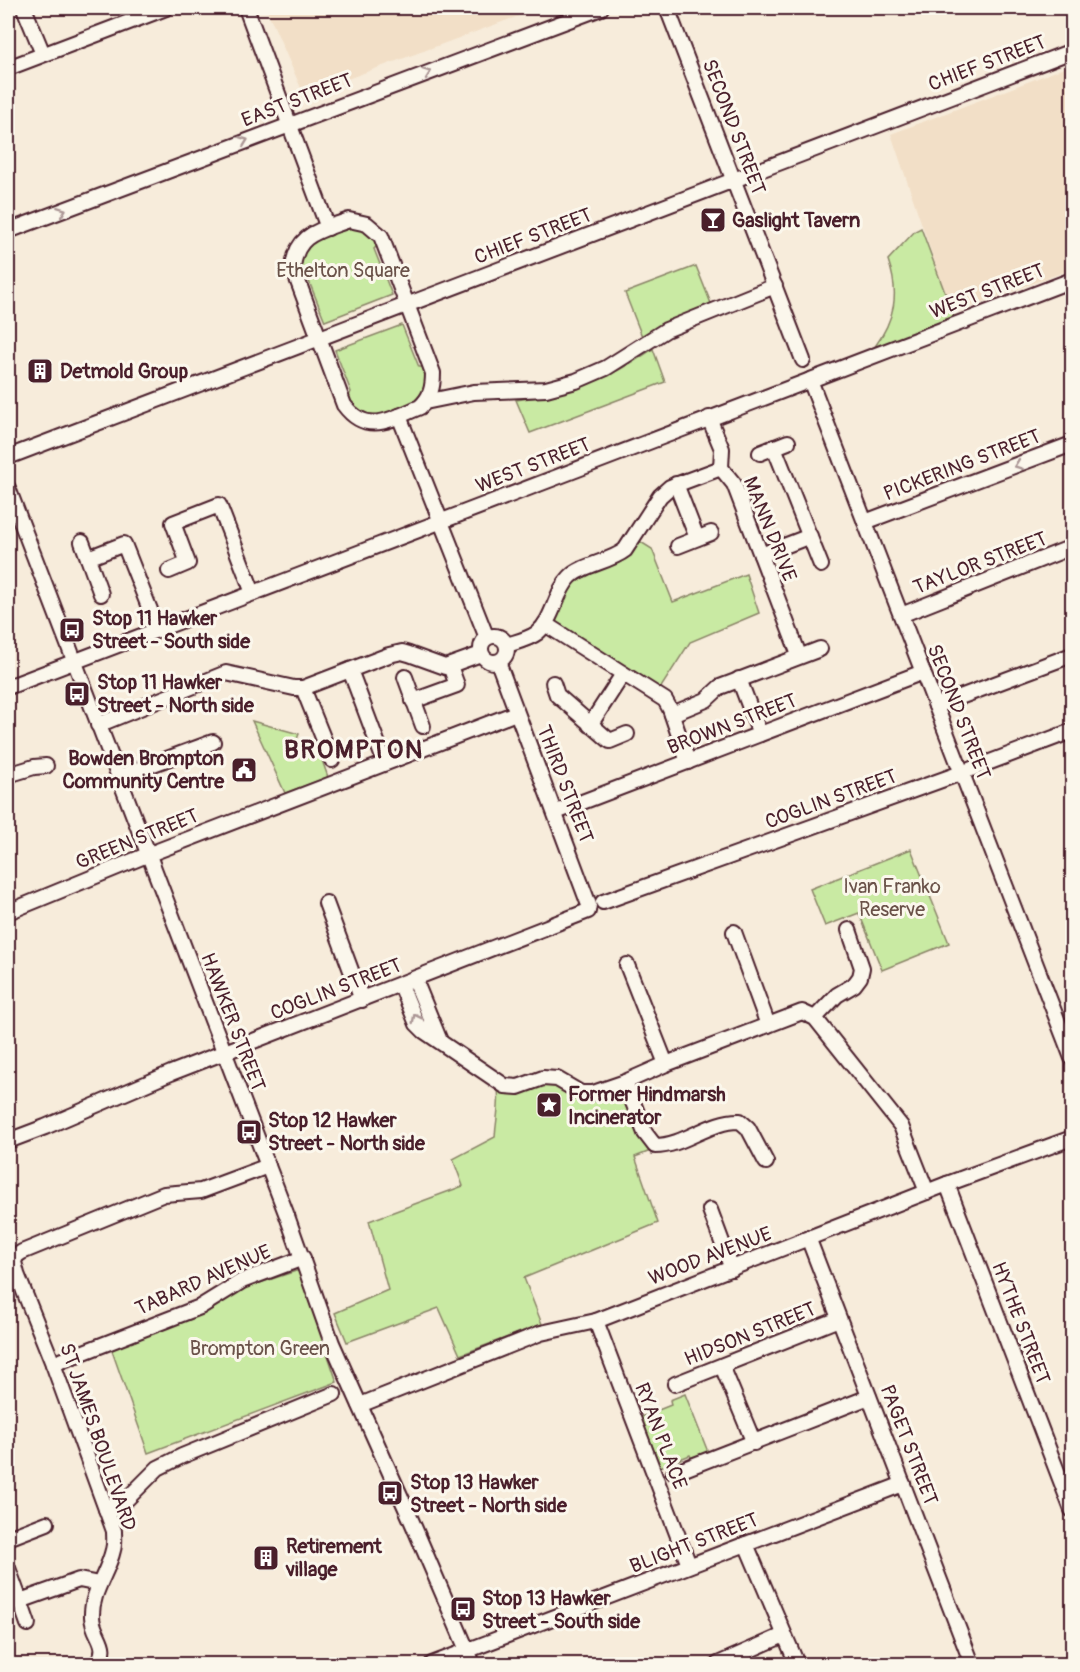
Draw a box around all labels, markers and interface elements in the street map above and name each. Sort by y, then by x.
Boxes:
street label: CHIEF STREET [925,29,1049,97]
street label: SECOND STREET [697,56,771,198]
street label: EAST STREET [238,67,356,133]
one-way arrow [421,67,432,80]
one-way arrow [238,136,249,148]
street label: CHIEF STREET [471,202,595,270]
one-way arrow [56,205,67,218]
bar icon: Gaslight Tavern [698,205,728,235]
place label: Gaslight Tavern [732,208,860,233]
park label: Ethelton Square [276,258,410,283]
street label: WEST STREET [926,258,1048,324]
building icon: Detmold Group [25,356,55,386]
place label: Detmold Group [60,359,189,384]
street label: PICKERING STREET [880,424,1044,506]
street label: WEST STREET [472,432,594,498]
one-way arrow [1013,458,1024,470]
street label: MANN DRIVE [738,473,802,585]
street label: TAYLOR STREET [910,526,1050,600]
place label: Stop 11 Hawker Street - South side [92,606,251,654]
bus stop icon: Stop 11 Hawker Street - South side [57,615,87,645]
street label: SECOND STREET [922,641,996,783]
place label: Stop 11 Hawker Street - North side [97,670,255,718]
bus stop icon: Stop 11 Hawker Street - North side [62,679,92,709]
street label: BROWN STREET [664,688,800,760]
street label: THIRD STREET [531,722,599,846]
district label: BROMPTON [284,734,424,766]
place label: Bowden Brompton Community Centre [63,746,225,794]
public building icon: Bowden Brompton Community Centre [229,755,259,785]
street label: COGLIN STREET [762,764,900,834]
street label: GREEN STREET [72,803,202,875]
park label: Ivan Franko Reserve [843,874,941,922]
street label: HAWKER STREET [195,949,271,1095]
street label: COGLIN STREET [267,953,405,1025]
one-way arrow [411,1013,423,1024]
place label: Former Hindmarsh Incinerator [568,1082,726,1130]
place icon: Former Hindmarsh Incinerator [534,1090,564,1120]
place label: Stop 12 Hawker Street - North side [268,1108,426,1156]
bus stop icon: Stop 12 Hawker Street - North side [234,1117,264,1147]
street label: WOOD AVENUE [645,1221,775,1291]
street label: TABARD AVENUE [131,1239,275,1321]
street label: HYTHE STREET [986,1258,1056,1388]
street label: HIDSON STREET [681,1296,819,1372]
park label: Brompton Green [190,1336,330,1361]
street label: ST JAMES BOULEVARD [54,1340,142,1534]
street label: RYAN PLACE [629,1379,693,1493]
street label: PAGET STREET [875,1381,943,1509]
place label: Stop 13 Hawker Street - North side [410,1470,568,1518]
bus stop icon: Stop 13 Hawker Street - North side [375,1478,405,1508]
street label: BLIGHT STREET [626,1507,762,1579]
place label: Retirement village [285,1534,383,1582]
building icon: Retirement village [251,1543,281,1573]
place label: Stop 13 Hawker Street - South side [482,1586,641,1634]
bus stop icon: Stop 13 Hawker Street - South side [448,1594,478,1624]

